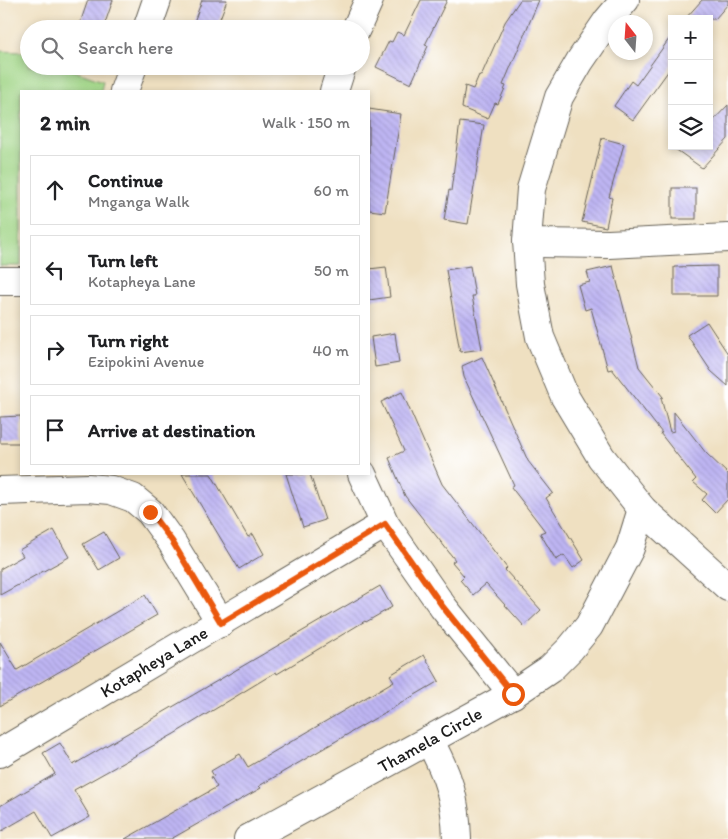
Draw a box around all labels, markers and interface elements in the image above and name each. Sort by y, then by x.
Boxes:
north arrow [608,15,653,60]
map controls [668,15,713,150]
button: + [668,15,713,60]
search box [20,20,370,75]
icon: search [38,34,66,62]
text: Search here [78,36,173,59]
button: − [668,60,713,105]
button: layers [668,105,713,150]
text: 2 min [40,110,90,135]
text: Walk · 150 m [262,113,350,132]
text: Continue [88,169,163,192]
icon: ahead [41,176,69,204]
text: 60 m [314,181,349,200]
text: Mnganga Walk [88,192,190,211]
text: Turn left [88,249,158,272]
icon: left [41,256,69,284]
text: 50 m [314,261,349,280]
text: Kotapheya Lane [88,272,196,291]
text: Turn right [88,329,169,352]
icon: right [41,336,69,364]
text: 40 m [312,341,349,360]
text: Ezipokini Avenue [88,352,204,371]
icon: arrive [41,416,69,444]
text: Arrive at destination [88,419,255,442]
route end [139,501,162,524]
street label: Kotapheya Lane [96,621,212,703]
route start [502,683,525,706]
street label: Thamela Circle [374,702,486,778]

